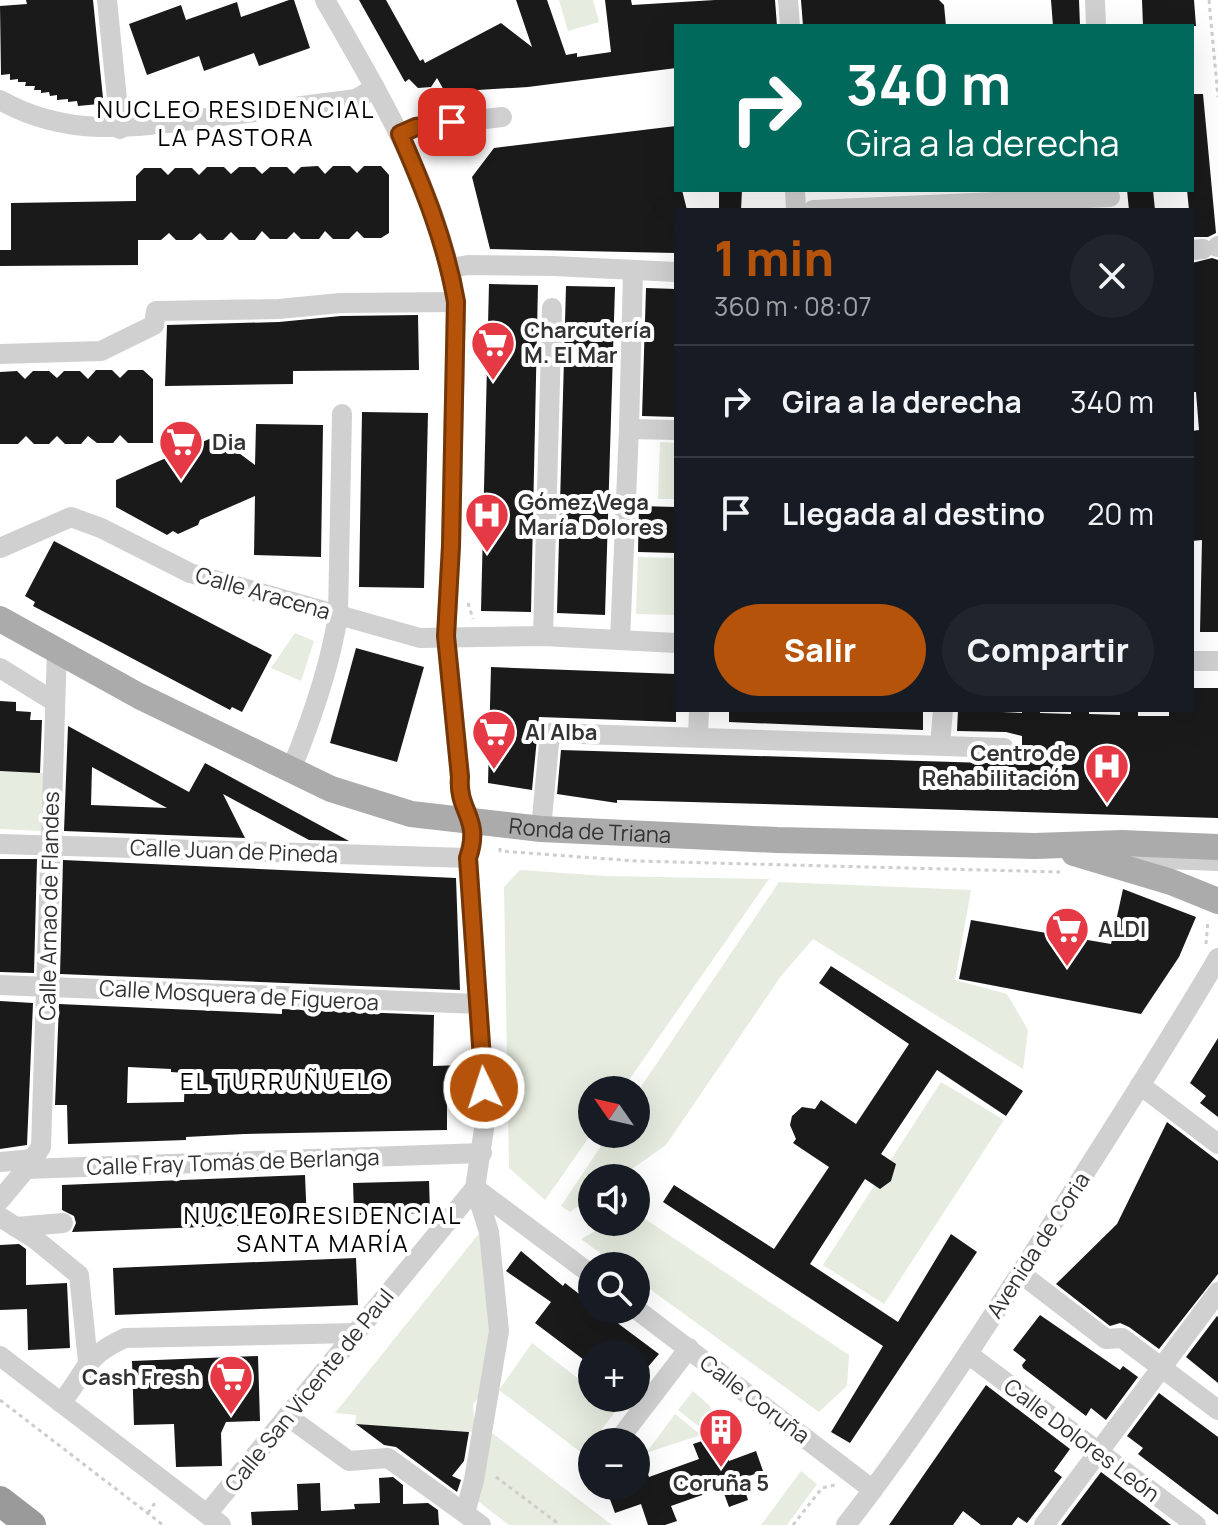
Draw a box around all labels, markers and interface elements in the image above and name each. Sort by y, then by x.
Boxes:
text: 340 m [846,45,1011,122]
icon: right [714,56,818,160]
pin [418,88,486,156]
district label: NUCLEO RESIDENCIAL LA PASTORA [97,92,375,153]
icon: arrive [430,100,474,144]
text: Gira a la derecha [846,118,1119,167]
text: 1 min [714,225,834,290]
button: close [1070,234,1154,318]
text: 360 m · 08:07 [714,288,872,324]
place label: Charcutería M. El Mar [524,315,651,370]
supermarket icon: Charcutería M. El Mar [469,319,517,382]
icon: right [714,379,758,423]
text: Gira a la derecha [782,381,1022,422]
text: 340 m [1070,381,1154,422]
supermarket icon: Dia [157,418,205,481]
place label: Dia [212,427,246,457]
place label: Gómez Vega María Dolores [518,487,664,542]
hospital icon: Gómez Vega María Dolores [463,491,511,554]
icon: arrive [714,491,758,535]
text: Llegada al destino [782,493,1045,534]
text: 20 m [1087,493,1154,534]
street label: Calle Aracena [192,559,334,627]
button: Salir [714,604,926,696]
button: Compartir [942,604,1154,696]
supermarket icon: Al Alba [470,708,518,771]
place label: Al Alba [525,717,597,747]
place label: Centro de Rehabilitación [922,738,1076,793]
hospital icon: Centro de Rehabilitación [1083,742,1131,805]
street label: Calle Arnao de Flandes [32,791,66,1021]
street label: Ronda de Triana [507,810,672,850]
street label: Calle Juan de Pineda [129,832,339,870]
supermarket icon: ALDI [1043,905,1091,968]
place label: ALDI [1098,914,1146,944]
street label: Calle Mosquera de Figueroa [98,973,380,1017]
position arrow [442,1046,526,1130]
district label: EL TURRUÑUELO [180,1064,390,1097]
north arrow [578,1076,650,1148]
map controls [578,1076,650,1500]
street label: Calle Fray Tomás de Berlanga [86,1142,380,1182]
button: sound [578,1164,650,1236]
street label: Avenida de Coria [980,1166,1096,1324]
district label: NUCLEO RESIDENCIAL SANTA MARÍA [184,1198,462,1259]
button: search [578,1252,650,1324]
street label: Calle San Vicente de Paul [218,1282,400,1498]
button: + [578,1340,650,1412]
street label: Calle Coruña [694,1348,816,1450]
supermarket icon: Cash Fresh [207,1353,255,1416]
place label: Cash Fresh [82,1362,200,1392]
street label: Calle Dolores León [998,1371,1166,1509]
building icon: Coruña 5 [697,1406,745,1469]
button: − [578,1428,650,1500]
place label: Coruña 5 [673,1468,769,1498]

